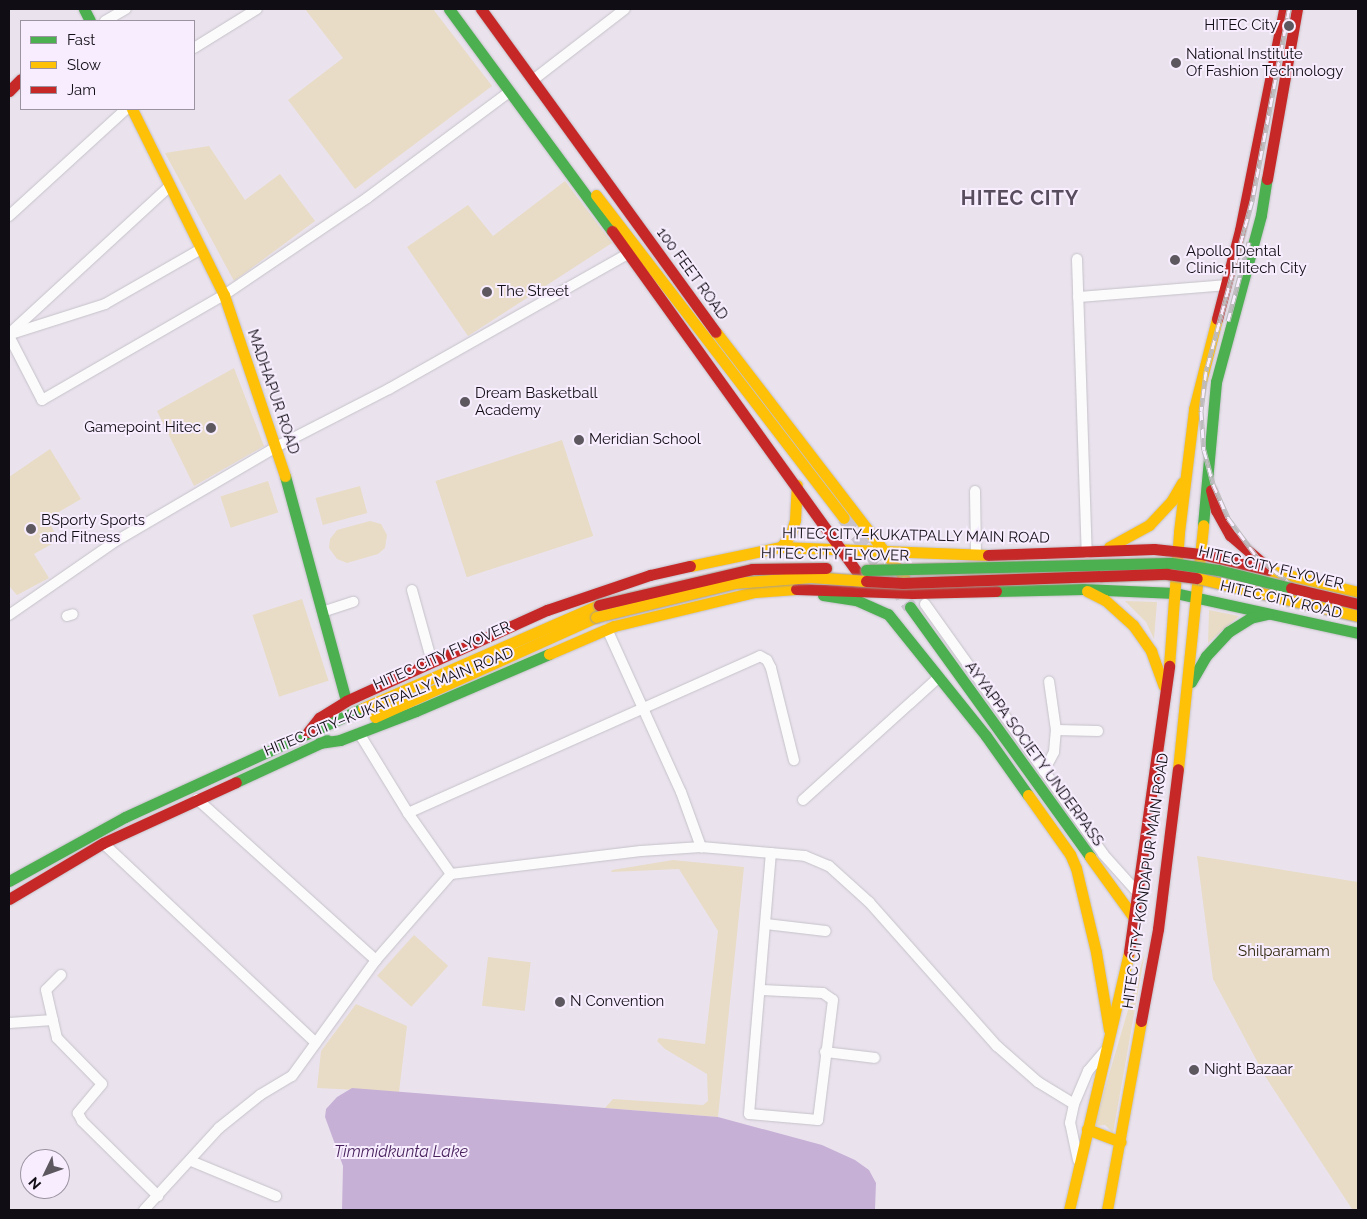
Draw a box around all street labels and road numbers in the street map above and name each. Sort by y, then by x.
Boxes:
street label: 100 FEET ROAD [652,224,732,324]
street label: MADHAPUR ROAD [243,327,303,457]
street label: HITEC CITY–KUKATPALLY MAIN ROAD [782,525,1050,547]
street label: HITEC CITY FLYOVER [1197,543,1345,593]
street label: HITEC CITY FLYOVER [761,545,909,565]
street label: HITEC CITY ROAD [1218,577,1344,623]
street label: HITEC CITY FLYOVER [370,618,514,694]
street label: HITEC CITY–KUKATPALLY MAIN ROAD [261,643,517,761]
street label: AYYAPPA SOCIETY UNDERPASS [961,658,1107,850]
street label: HITEC CITY–KONDAPUR MAIN ROAD [1119,752,1173,1010]

